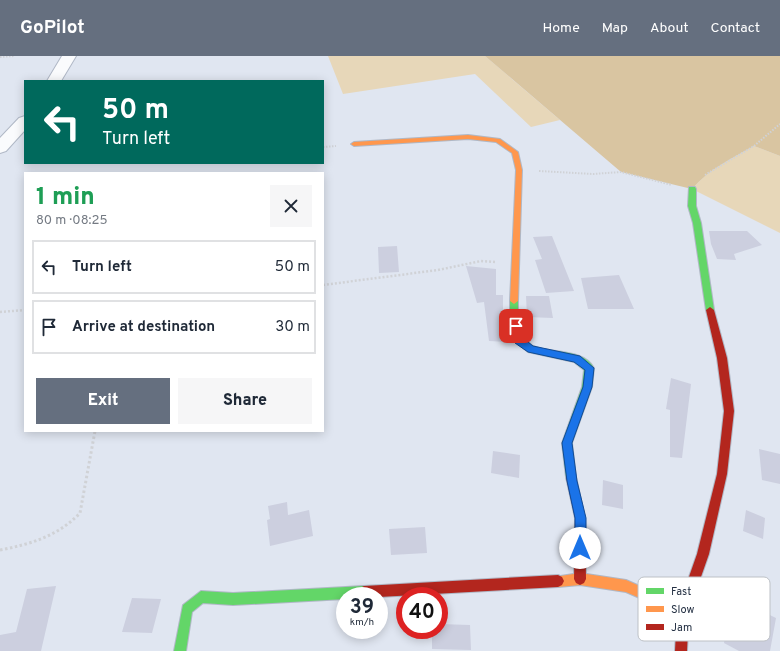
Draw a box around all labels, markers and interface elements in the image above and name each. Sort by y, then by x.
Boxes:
text: GoPilot [20,16,85,40]
text: Home [543,20,580,37]
text: Map [602,20,628,37]
text: About [650,20,689,37]
text: Contact [711,20,760,37]
text: 50 m [102,93,169,129]
icon: left [36,96,88,148]
text: Turn left [102,128,170,151]
text: 1 min [36,183,95,213]
button: close [270,185,312,227]
text: 80 m · 08:25 [36,213,108,229]
icon: left [38,256,60,278]
text: Turn left [72,258,132,277]
text: 50 m [275,258,310,277]
pin [499,309,533,343]
icon: arrive [505,315,527,337]
icon: arrive [38,316,60,338]
text: Arrive at destination [72,318,215,337]
text: 30 m [275,318,310,337]
button: Exit [36,378,170,424]
button: Share [178,378,312,424]
position arrow [559,527,601,569]
legend [638,577,770,641]
text: Fast [671,585,691,599]
speed limit sign: 40 [396,587,448,639]
text: 39 [350,595,374,621]
text: Slow [671,603,694,617]
text: km/h [350,616,374,629]
text: Jam [671,621,692,635]

